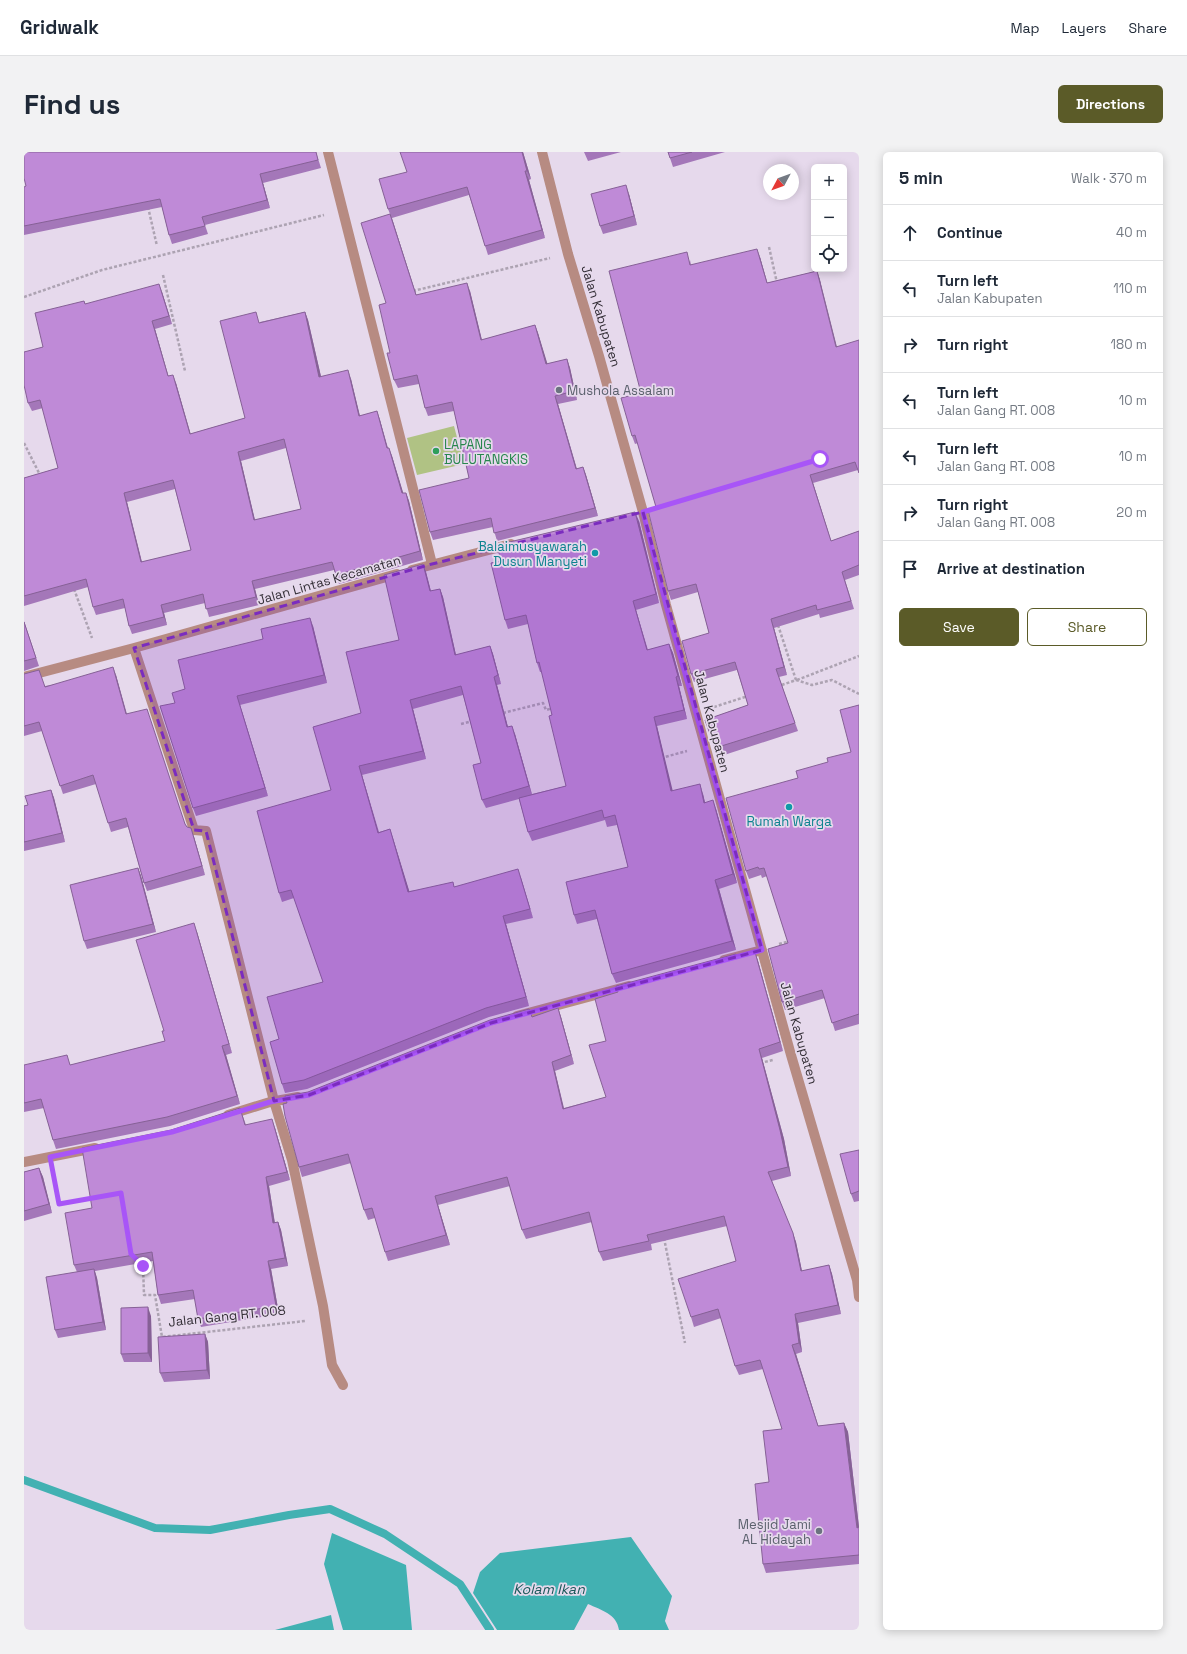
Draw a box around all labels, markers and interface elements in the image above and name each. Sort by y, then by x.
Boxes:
text: Gridwalk [20,15,99,40]
text: Map [1010,19,1040,37]
text: Layers [1062,19,1106,37]
text: Share [1128,19,1167,37]
button: Directions [1058,85,1163,123]
text: Find us [24,86,121,122]
north arrow [763,164,799,200]
map controls [811,164,847,272]
button: + [811,164,847,200]
text: 5 min [899,167,943,189]
text: Walk · 370 m [1071,170,1147,187]
button: − [811,200,847,236]
icon: ahead [899,222,921,244]
text: Continue [937,223,1003,242]
text: 40 m [1116,224,1147,241]
button: locate [811,236,847,272]
street label: Jalan Kabupaten [577,263,625,369]
text: Turn left [937,271,999,290]
icon: left [899,278,921,300]
text: 110 m [1113,280,1147,297]
text: Jalan Kabupaten [937,290,1042,307]
icon: right [899,334,921,356]
text: Turn right [937,335,1008,354]
text: 180 m [1111,336,1147,353]
place label: Mushola Assalam [567,382,674,399]
text: Turn left [937,383,999,402]
marker: Mushola Assalam [554,385,564,395]
icon: left [899,390,921,412]
text: 10 m [1119,392,1147,409]
text: Jalan Gang RT. 008 [937,402,1055,419]
place label: LAPANG BULUTANGKIS [444,436,528,468]
text: Turn left [937,439,999,458]
marker: LAPANG BULUTANGKIS [431,446,441,456]
icon: left [899,446,921,468]
text: 10 m [1119,448,1147,465]
route start [811,450,829,468]
text: Jalan Gang RT. 008 [937,458,1055,475]
text: Turn right [937,495,1008,514]
icon: right [899,502,921,524]
text: 20 m [1116,504,1147,521]
text: Jalan Gang RT. 008 [937,514,1055,531]
place label: Balaimusyawarah Dusun Manyeti [478,538,587,570]
marker: Balaimusyawarah Dusun Manyeti [590,548,600,558]
street label: Jalan Lintas Kecamatan [255,551,403,609]
icon: arrive [899,558,921,580]
text: Arrive at destination [937,559,1085,578]
button: Save [899,608,1019,646]
button: Share [1027,608,1147,646]
street label: Jalan Kabupaten [690,668,734,774]
marker: Rumah Warga [784,802,794,812]
place label: Rumah Warga [746,813,832,830]
street label: Jalan Kabupaten [776,980,822,1086]
route end [134,1257,152,1275]
street label: Jalan Gang RT. 008 [167,1301,287,1331]
place label: Mesjid Jami AL Hidayah [738,1516,811,1548]
marker: Mesjid Jami AL Hidayah [814,1526,824,1536]
water label: Kolam Ikan [513,1580,585,1598]

